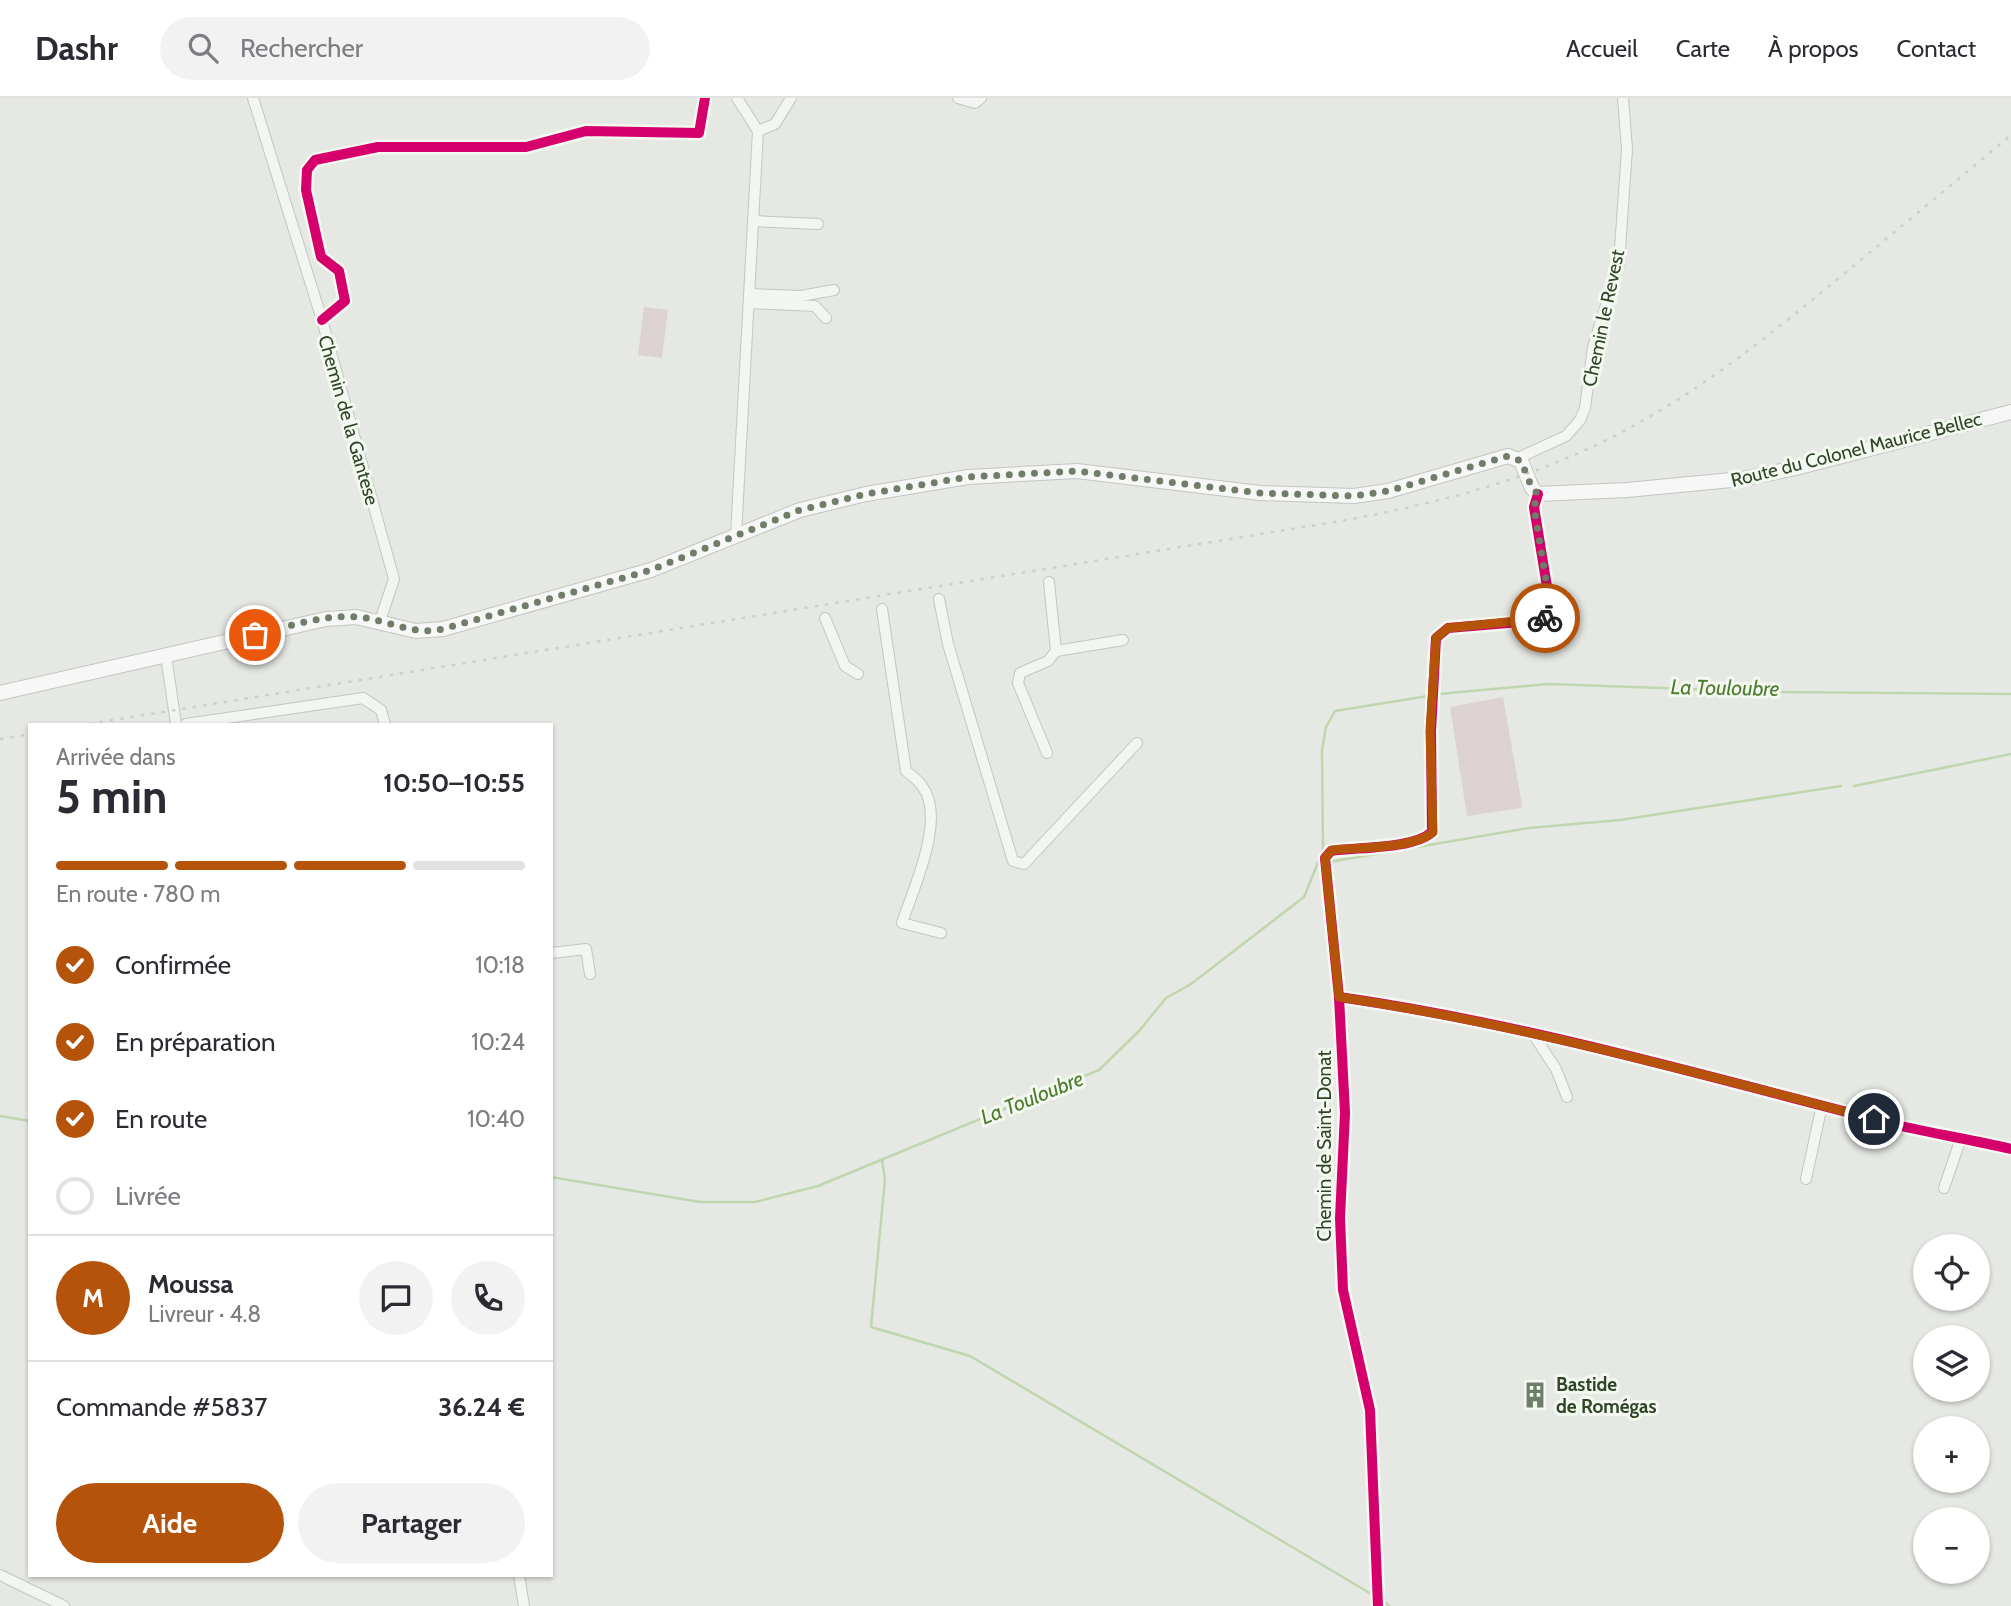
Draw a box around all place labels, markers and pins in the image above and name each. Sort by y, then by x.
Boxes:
pin [225,605,285,665]
pin [1844,1089,1904,1149]
place label: Bastide de Romégas [1556,1373,1657,1418]
building icon: Bastide de Romégas [1520,1380,1550,1410]

